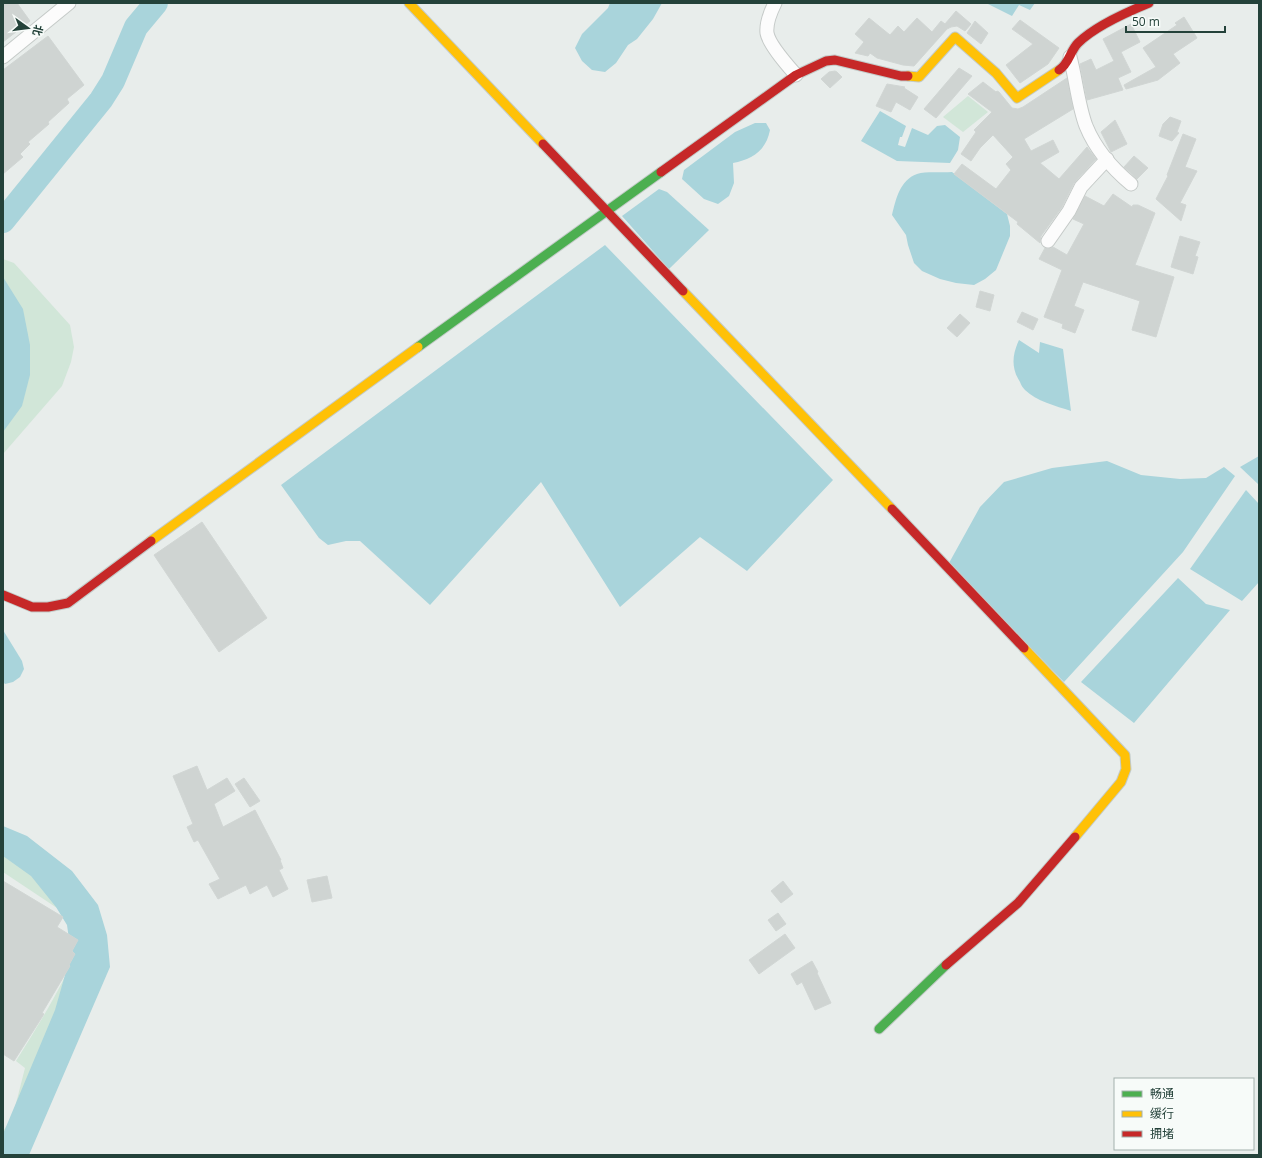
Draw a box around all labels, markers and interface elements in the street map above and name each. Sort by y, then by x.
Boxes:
north arrow [8,8,48,48]
scale bar [1126,8,1225,34]
text: 50 m [1132,13,1160,30]
text: 北 [30,23,47,38]
legend [1114,1078,1254,1150]
text: 畅通 [1150,1085,1174,1102]
text: 缓行 [1150,1105,1174,1122]
text: 拥堵 [1150,1125,1174,1142]

